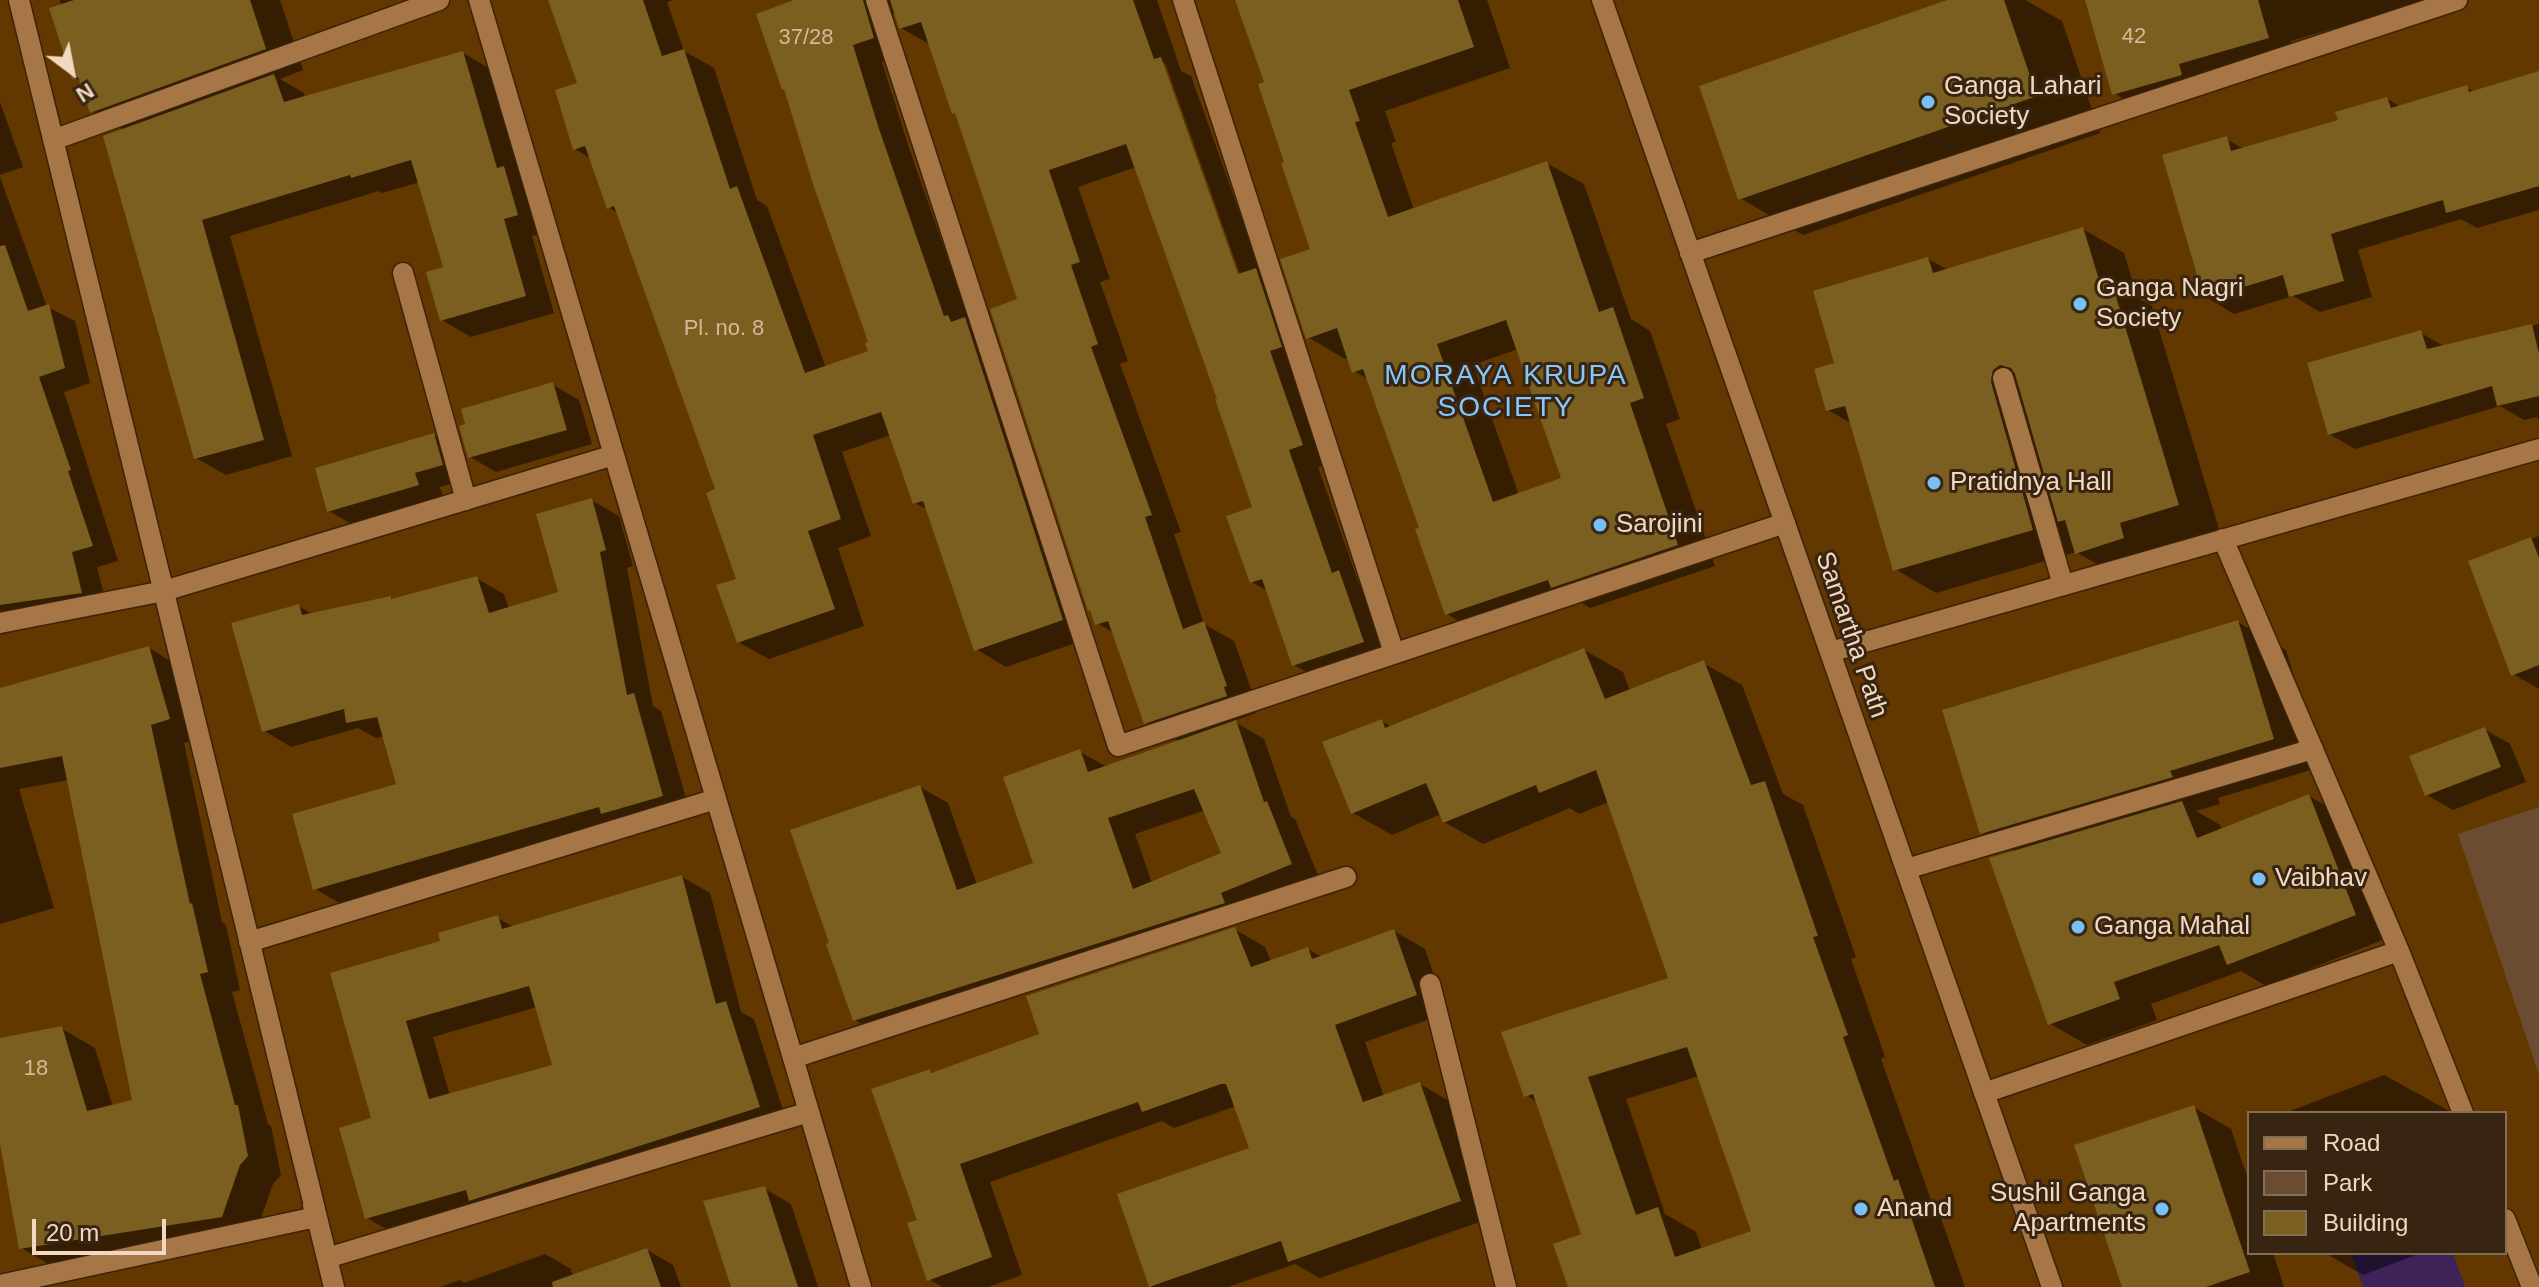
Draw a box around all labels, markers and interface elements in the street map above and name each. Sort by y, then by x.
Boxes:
house number: 42 [2122,24,2146,50]
house number: 37/28 [778,25,834,51]
north arrow [32,32,112,112]
place label: Ganga Lahari Society [1944,71,2102,132]
text: N [72,78,98,108]
marker: Ganga Lahari Society [1919,93,1937,111]
place label: Ganga Nagri Society [2096,273,2243,334]
marker: Ganga Nagri Society [2071,295,2089,313]
house number: Pl. no. 8 [684,316,764,342]
district label: MORAYA KRUPA SOCIETY [1384,359,1628,425]
place label: Pratidnya Hall [1950,467,2112,499]
marker: Pratidnya Hall [1925,474,1943,492]
place label: Sarojini [1616,509,1703,541]
marker: Sarojini [1591,516,1609,534]
street label: Samartha Path [1808,548,1894,722]
place label: Vaibhav [2275,863,2367,895]
marker: Vaibhav [2250,870,2268,888]
place label: Ganga Mahal [2094,911,2250,943]
marker: Ganga Mahal [2069,918,2087,936]
house number: 18 [24,1056,48,1082]
legend [2247,1111,2507,1255]
text: Road [2323,1129,2380,1156]
text: Park [2323,1169,2372,1196]
place label: Sushil Ganga Apartments [1990,1178,2146,1240]
place label: Anand [1877,1193,1952,1225]
marker: Anand [1852,1200,1870,1218]
marker: Sushil Ganga Apartments [2153,1200,2171,1218]
scale bar [36,1203,170,1253]
text: Building [2323,1209,2408,1236]
text: 20 m [46,1219,99,1246]

